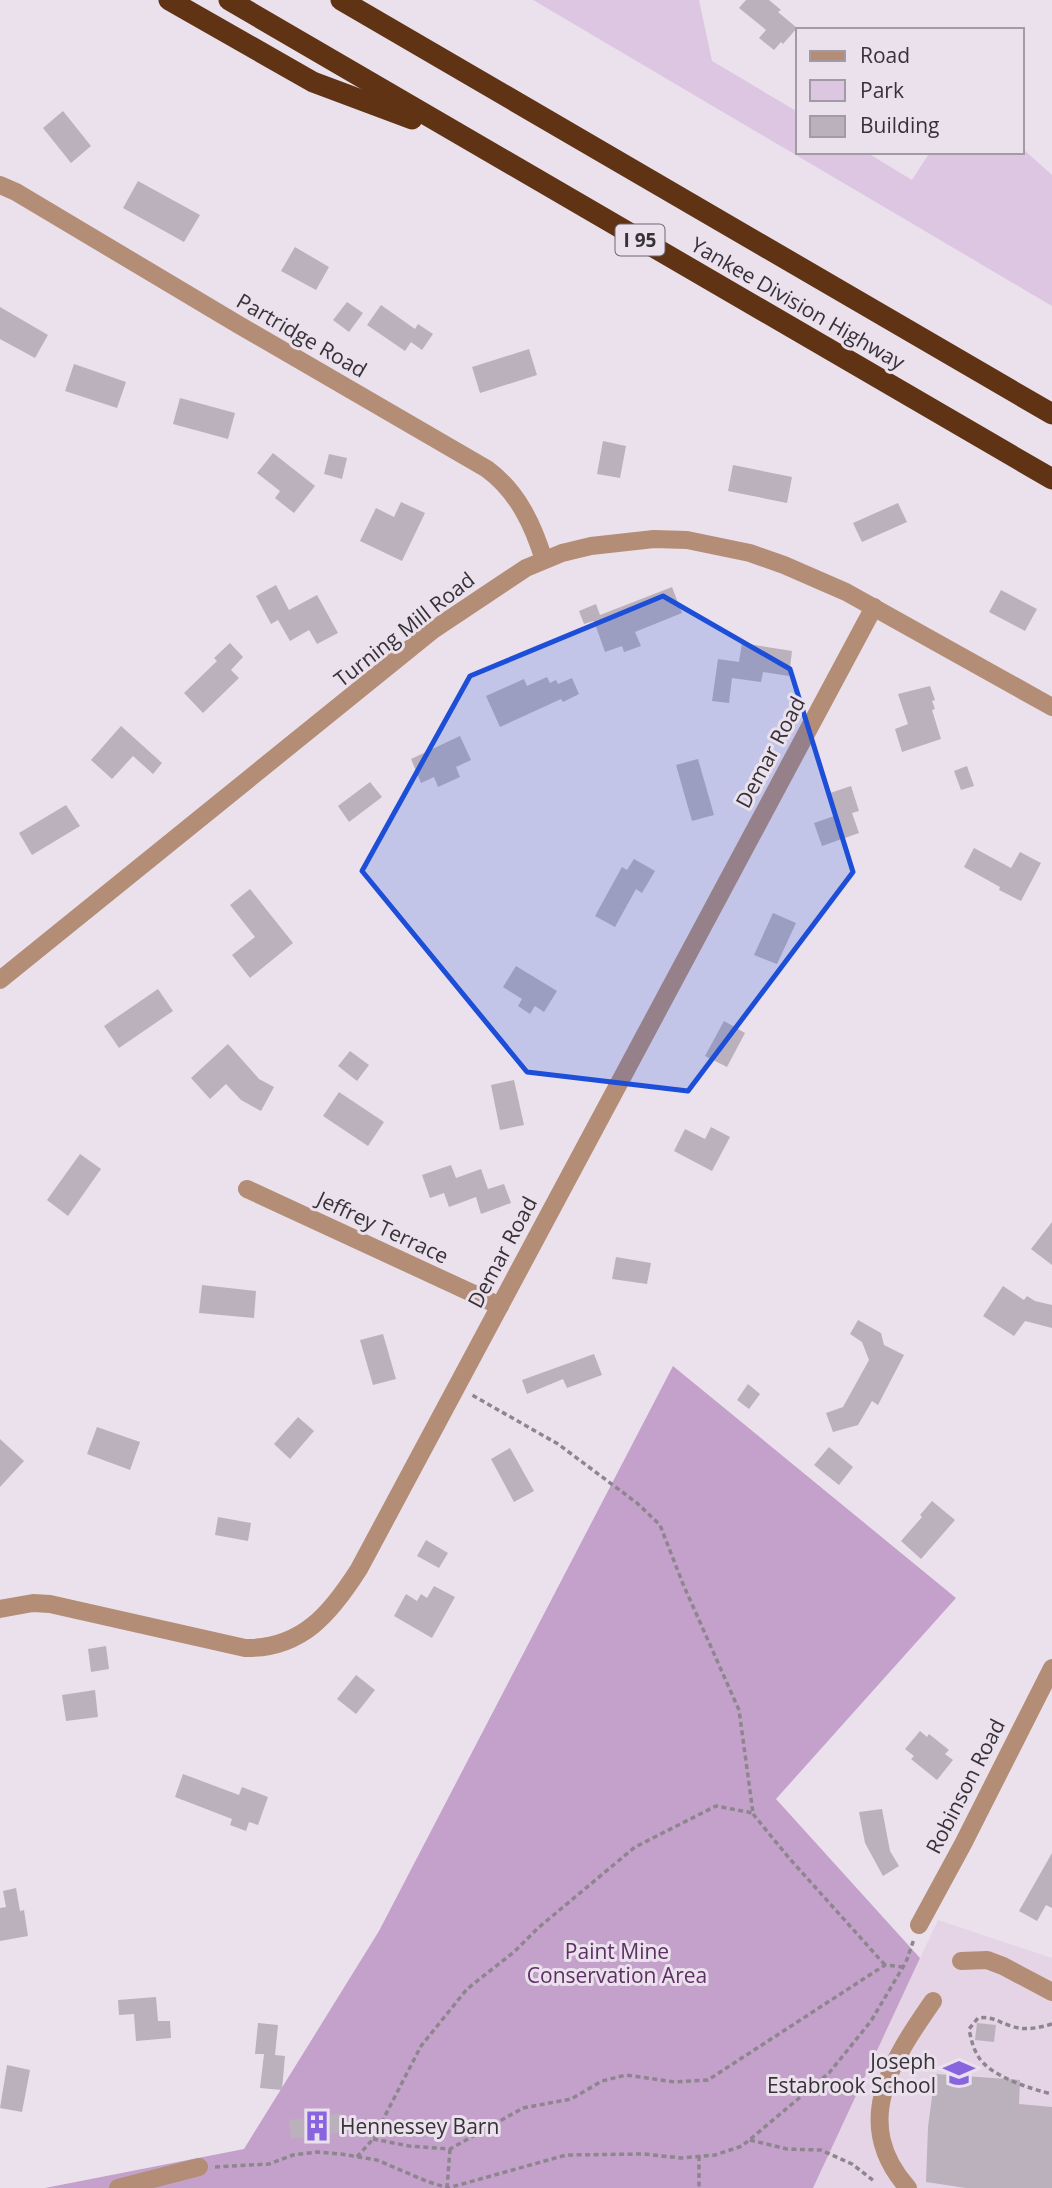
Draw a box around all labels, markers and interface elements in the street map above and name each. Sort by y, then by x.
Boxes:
legend [796,28,1024,154]
text: Road [860,41,910,69]
text: Park [860,76,904,104]
text: Building [860,111,939,139]
road number: I 95 [616,224,664,256]
street label: Yankee Division Highway [686,230,910,376]
street label: Partridge Road [232,286,372,384]
street label: Turning Mill Road [328,565,480,693]
street label: Demar Road [729,691,811,813]
street label: Jeffrey Terrace [311,1183,453,1270]
street label: Demar Road [461,1191,543,1313]
street label: Robinson Road [919,1714,1011,1858]
park label: Paint Mine Conservation Area [527,1937,707,1989]
place label: Joseph Estabrook School [767,2047,936,2099]
school or university icon: Joseph Estabrook School [942,2056,976,2090]
building icon: Hennessey Barn [300,2109,334,2143]
place label: Hennessey Barn [340,2112,499,2140]

